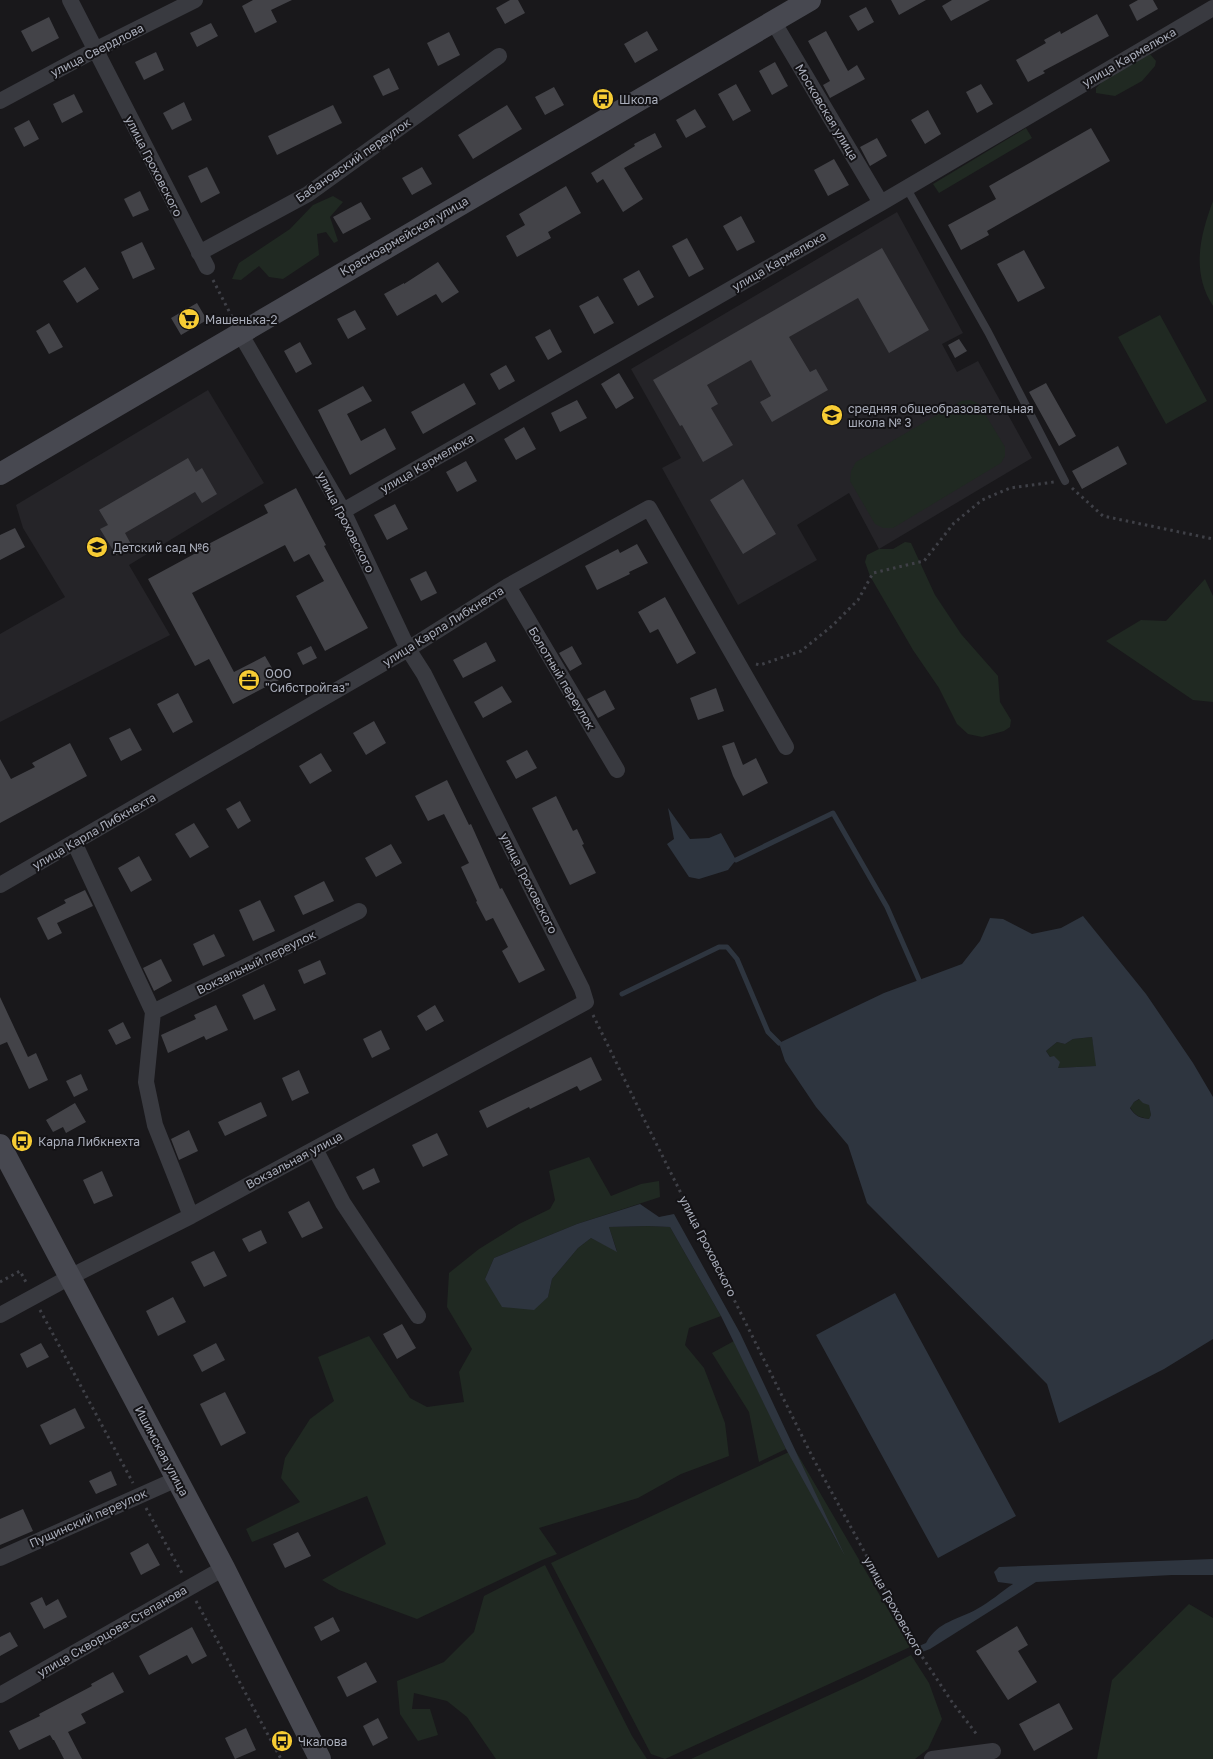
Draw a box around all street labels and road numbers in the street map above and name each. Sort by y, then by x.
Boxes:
street label: улица Свердлова [48,20,146,80]
street label: улица Кармелюка [1079,24,1179,90]
street label: Московская улица [792,61,862,163]
street label: улица Гроховского [122,113,186,219]
street label: Бабановский переулок [293,115,413,205]
street label: Красноармейская улица [337,193,471,279]
street label: улица Кармелюка [729,228,829,294]
street label: улица Кармелюка [377,430,477,496]
street label: улица Гроховского [314,469,378,575]
street label: улица Карла Либкнехта [380,582,506,670]
street label: Болотный переулок [525,624,599,732]
street label: улица Карла Либкнехта [30,789,158,873]
street label: улица Гроховского [497,830,561,936]
street label: Вокзальный переулок [194,927,318,997]
street label: Вокзальная улица [243,1128,345,1192]
street label: улица Гроховского [676,1193,740,1299]
street label: Ишимская улица [132,1403,192,1499]
street label: Пущинский переулок [27,1485,149,1551]
street label: улица Гроховского [860,1554,928,1658]
street label: улица Скворцова-Степанова [35,1582,189,1680]

